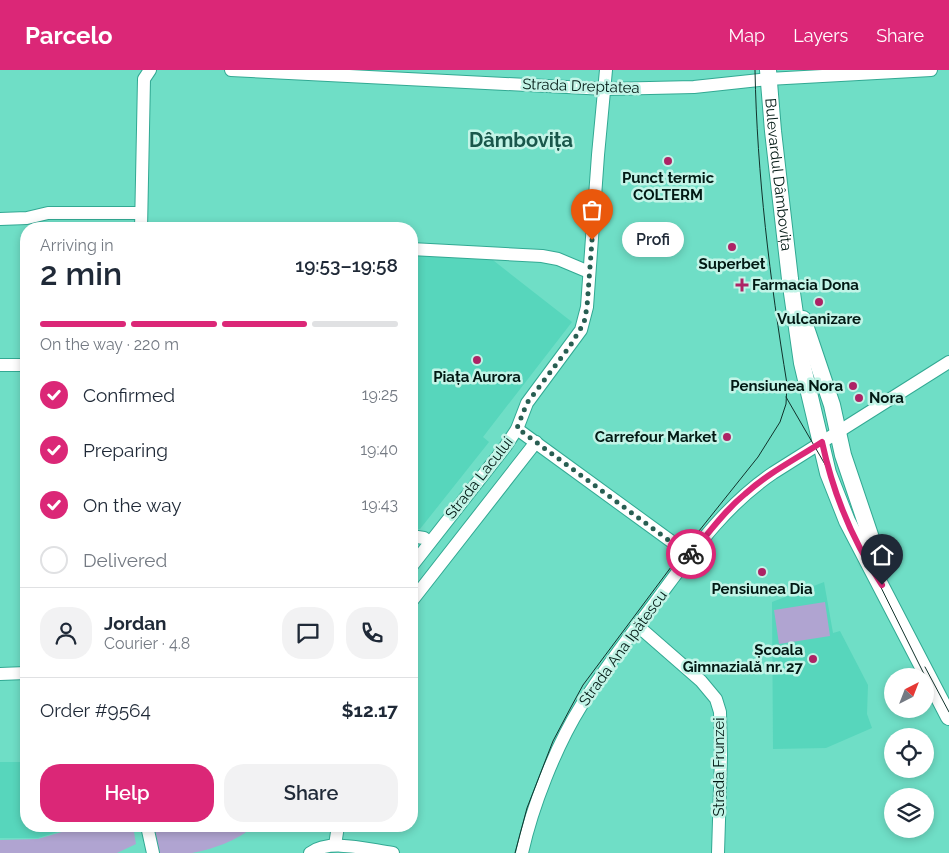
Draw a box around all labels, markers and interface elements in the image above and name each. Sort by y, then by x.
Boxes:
text: Parcelo [25,21,113,50]
text: Map [729,25,765,46]
text: Layers [793,25,848,46]
text: Share [876,25,924,46]
street label: Strada Dreptatea [522,75,640,97]
street label: Bulevardul Dâmbovița [761,97,796,252]
district label: Dâmbovița [469,128,573,152]
marker: Punct termic COLTERM [662,155,674,167]
place label: Punct termic COLTERM [622,169,715,204]
pin [571,189,613,240]
icon: bag [578,196,606,224]
callout: Profi [622,222,684,258]
text: Profi [636,230,670,249]
text: Arriving in [40,236,114,255]
marker: Superbet [726,241,738,253]
text: 19:53–19:58 [295,254,398,276]
text: 2 min [40,255,122,292]
place label: Superbet [699,255,766,273]
place label: Farmacia Dona [752,276,859,294]
marker: Farmacia Dona [736,279,748,291]
marker: Vulcanizare [813,296,825,308]
place label: Vulcanizare [777,310,861,328]
text: On the way · 220 m [40,335,179,354]
marker: Piața Aurora [471,354,483,366]
place label: Piața Aurora [433,368,521,386]
place label: Pensiunea Nora [730,377,843,395]
marker: Pensiunea Nora [847,380,859,392]
icon: check [40,381,68,409]
text: Confirmed [83,384,175,406]
text: 19:25 [362,385,398,404]
place label: Nora [869,389,904,407]
marker: Nora [853,392,865,404]
place label: Carrefour Market [595,428,717,446]
marker: Carrefour Market [721,431,733,443]
street label: Strada Lacului [441,433,517,523]
icon: check [40,436,68,464]
text: Preparing [83,439,168,461]
text: 19:40 [360,440,398,459]
icon: check [40,491,68,519]
text: On the way [83,494,182,516]
text: 19:43 [361,495,398,514]
courier [666,529,716,579]
pin [861,534,903,585]
icon: bike [677,540,705,568]
icon: home [868,541,896,569]
text: Delivered [83,549,167,571]
marker: Pensiunea Dia [756,566,768,578]
place label: Pensiunea Dia [711,580,813,598]
street label: Strada Ana Ipătescu [575,587,671,709]
button: person [40,607,92,659]
button: chat [282,607,334,659]
button: phone [346,607,398,659]
text: Jordan [104,612,167,634]
text: Courier · 4.8 [104,634,190,653]
place label: Școala Gimnazială nr. 27 [683,641,804,676]
marker: Școala Gimnazială nr. 27 [807,653,819,665]
north arrow [884,668,934,718]
map controls [884,668,934,838]
text: Order #9564 [40,699,151,721]
text: $12.17 [342,699,398,721]
street label: Strada Frunzei [710,717,728,817]
button: locate [884,728,934,778]
button: Help [40,764,214,822]
button: Share [224,764,398,822]
button: layers [884,788,934,838]

